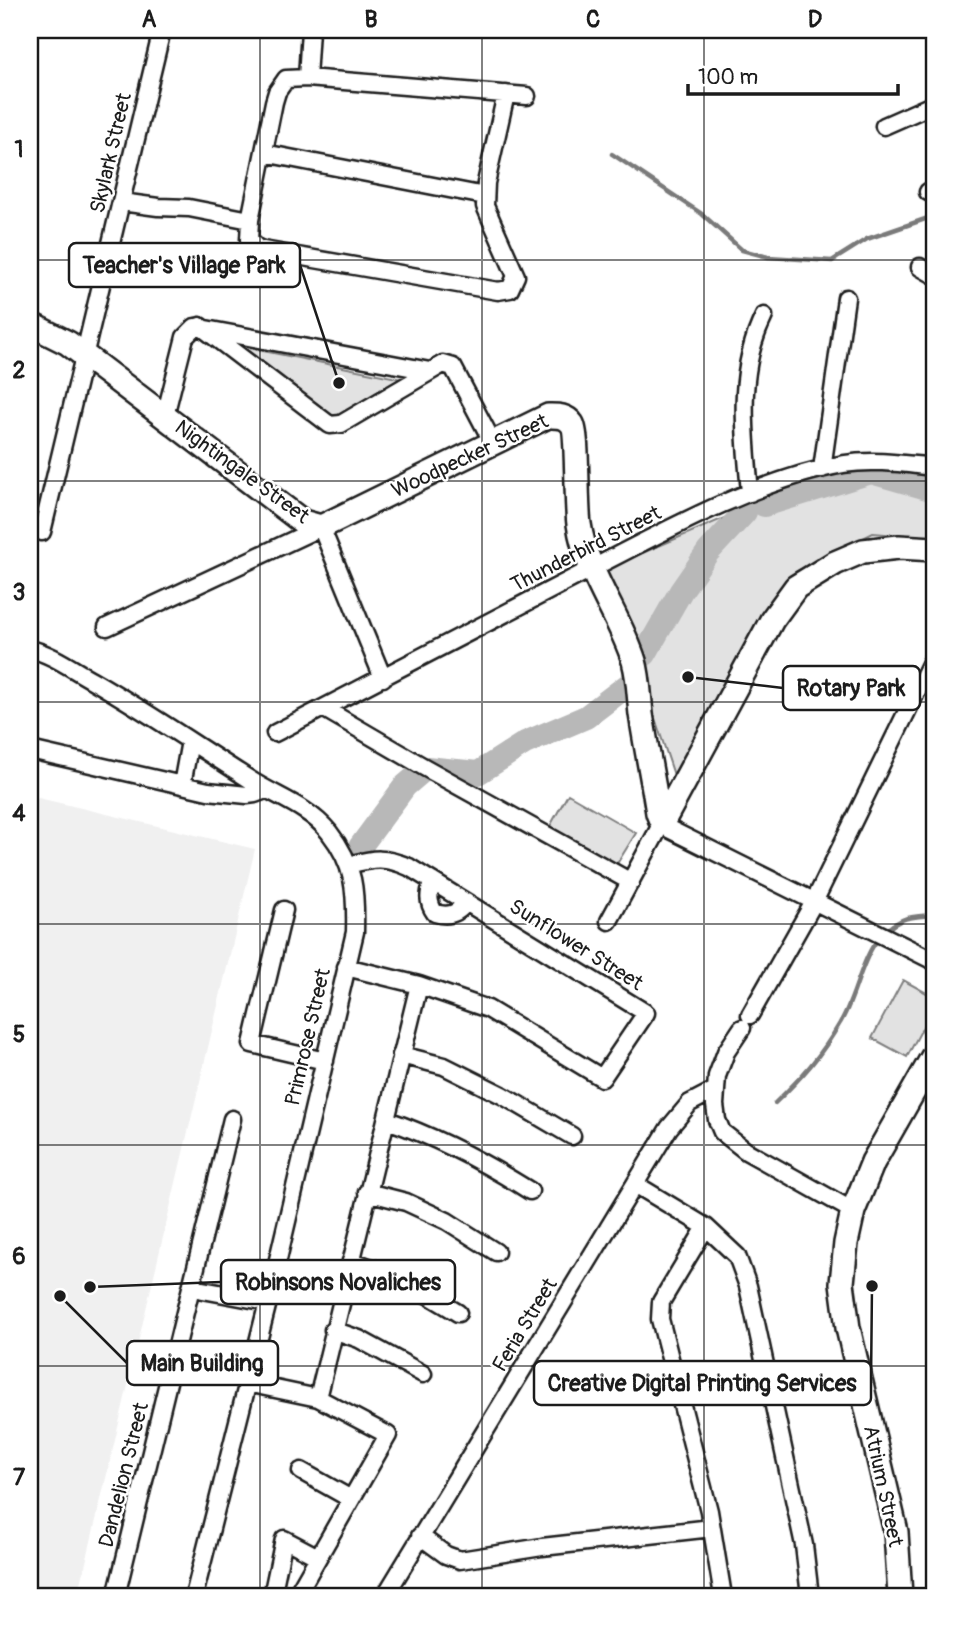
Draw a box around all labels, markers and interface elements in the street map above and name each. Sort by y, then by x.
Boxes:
text: A [142,5,157,34]
text: B [364,5,378,34]
text: C [586,5,600,34]
text: D [808,5,822,34]
scale bar [688,52,898,96]
text: 100 m [698,64,758,91]
street label: Skylark Street [84,90,138,216]
text: 1 [15,135,24,164]
callout: Teacher's Village Park [69,243,300,287]
text: Teacher's Village Park [82,251,286,280]
text: 2 [13,356,26,385]
street label: Woodpecker Street [387,408,553,504]
street label: Nightingale Street [169,414,315,530]
street label: Thunderbird Street [506,499,666,599]
text: 3 [13,578,25,607]
callout: Rotary Park [783,666,920,710]
text: Rotary Park [797,674,906,703]
text: 4 [12,799,26,828]
street label: Sunflower Street [504,893,648,997]
street label: Primrose Street [279,965,337,1108]
text: 5 [13,1020,25,1049]
text: 6 [12,1242,26,1271]
callout: Robinsons Novaliches [221,1260,455,1304]
text: Robinsons Novaliches [235,1268,442,1297]
street label: Feria Street [486,1273,564,1377]
callout: Main Building [127,1341,278,1385]
text: Main Building [140,1349,264,1378]
callout: Creative Digital Printing Services [534,1361,871,1405]
text: Creative Digital Printing Services [547,1369,857,1398]
street label: Dandelion Street [93,1399,155,1550]
street label: Atrium Street [857,1423,909,1550]
text: 7 [13,1463,26,1492]

